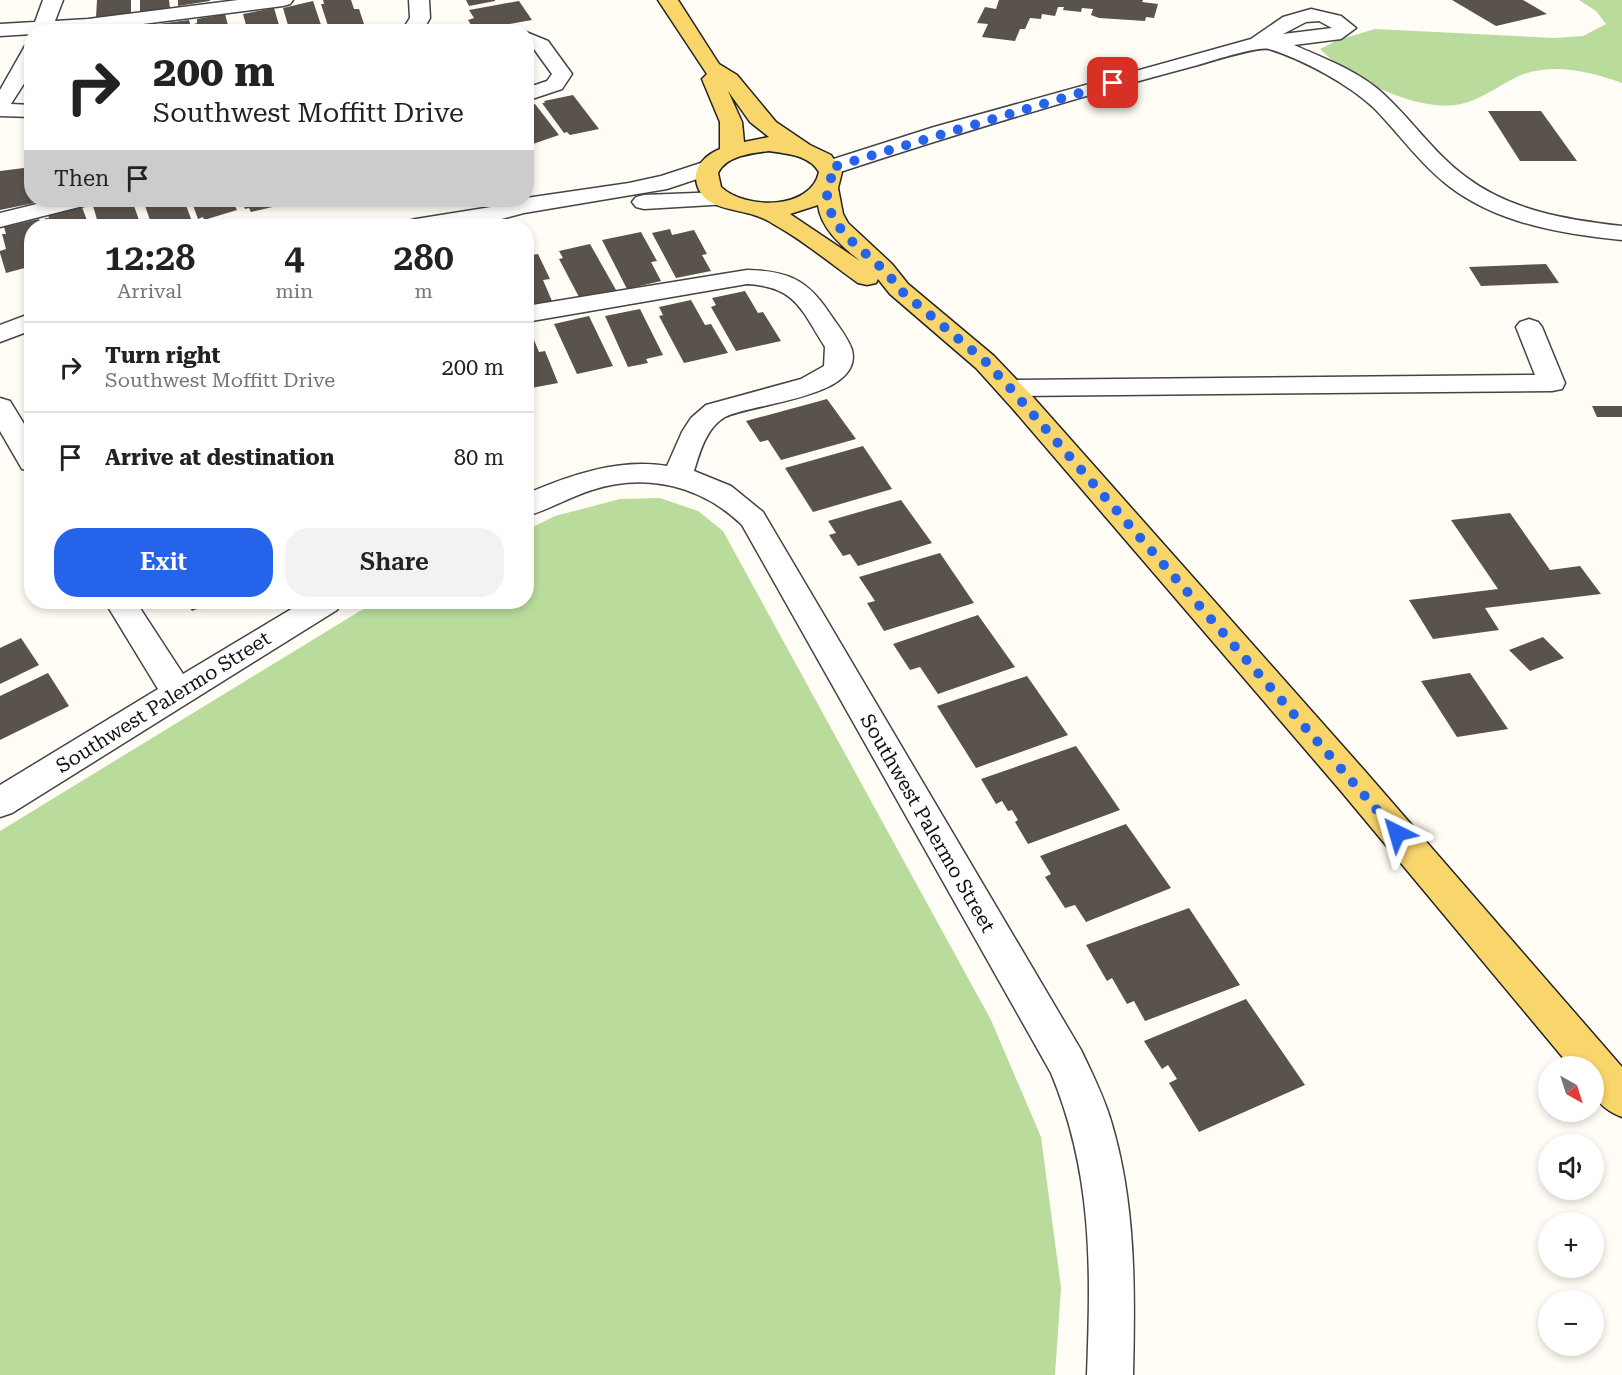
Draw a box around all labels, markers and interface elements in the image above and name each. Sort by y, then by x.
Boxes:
text: 200 m [153,47,275,96]
icon: right [54,48,132,126]
pin [1087,57,1138,108]
icon: arrive [1096,66,1129,99]
text: Southwest Moffitt Drive [153,97,464,129]
icon: arrive [121,162,154,195]
text: Then [54,166,109,191]
text: 12:28 [104,237,195,279]
text: 4 [284,237,304,279]
text: 280 [393,237,454,279]
text: Arrival [117,279,182,303]
text: min [276,279,313,303]
text: m [414,279,433,303]
text: Turn right [105,343,220,368]
icon: right [54,351,87,384]
text: 200 m [441,355,504,380]
text: Southwest Moffitt Drive [105,368,335,392]
icon: arrive [54,441,87,474]
text: Arrive at destination [105,445,334,470]
text: 80 m [454,445,504,470]
button: Exit [54,528,273,597]
button: Share [285,528,504,597]
street label: Southwest Palermo Street [51,626,275,778]
street label: Southwest Palermo Street [856,709,1001,937]
position arrow [1365,801,1429,865]
north arrow [1538,1056,1604,1122]
map controls [1538,1056,1604,1356]
button: sound [1538,1134,1604,1200]
button: + [1538,1212,1604,1278]
button: − [1538,1290,1604,1356]

